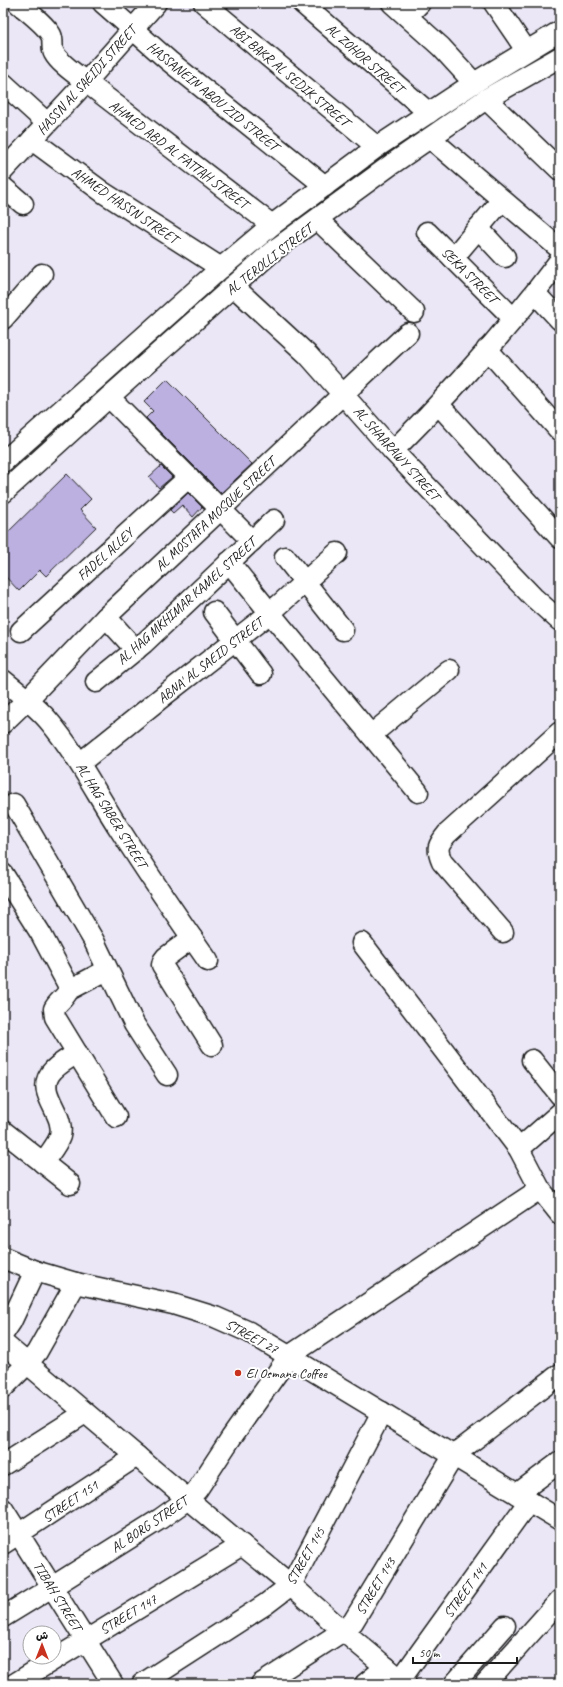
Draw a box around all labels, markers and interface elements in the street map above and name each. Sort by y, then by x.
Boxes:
street label: HASSN AL SAEIDI STREET [33,20,142,138]
street label: AL ZOHOR STREET [322,20,410,99]
street label: ABI BAKR AL SEDIK STREET [227,21,355,133]
street label: HASSANEIN ABOU ZID STREET [144,38,285,157]
street label: AHMED ABD AL FATTAH STREET [106,97,254,214]
street label: AHMED HASSN STREET [68,164,184,249]
street label: AL TEROLLI STREET [223,218,319,299]
street label: SEKA STREET [438,244,504,310]
street label: AL SHAARAWY STREET [350,403,446,507]
street label: AL MOSTAFA MOSQUE STREET [152,452,282,575]
street label: FADEL ALLEY [74,523,138,584]
street label: AL HAG MKHIMAR KAMEL STREET [113,532,262,668]
street label: ABNA' AL SAEID STREET [154,612,269,707]
street label: AL HAG SABER STREET [72,759,153,874]
street label: STREET 27 [223,1315,282,1358]
place label: El Osmane Coffee [246,1365,328,1382]
marker: El Osmane Coffee [233,1368,243,1378]
street label: STREET 151 [39,1476,102,1526]
street label: AL BORG STREET [108,1491,194,1556]
street label: STREET 145 [282,1524,329,1588]
street label: STREET 143 [352,1553,400,1618]
street label: TIBAH STREET [30,1558,88,1637]
street label: STREET 141 [440,1559,491,1621]
street label: STREET 147 [97,1590,160,1638]
north arrow [22,1625,62,1665]
text: ش [36,1628,48,1642]
scale bar [413,1639,517,1665]
text: 50 m [419,1645,441,1661]

